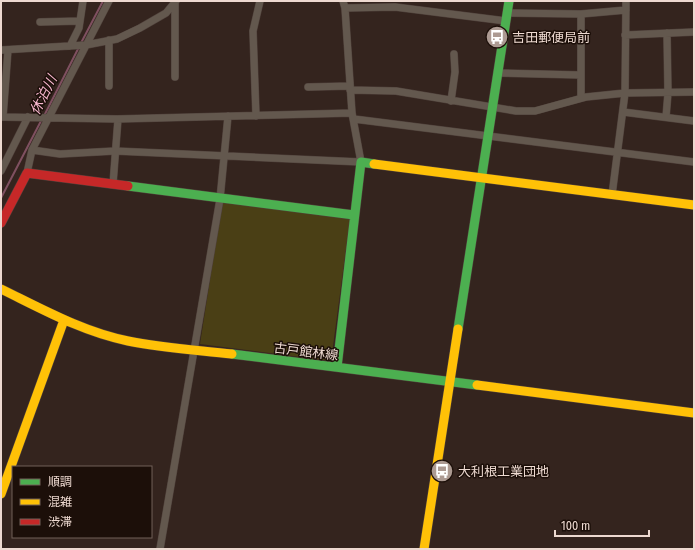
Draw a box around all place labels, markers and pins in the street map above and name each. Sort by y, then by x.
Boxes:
bus stop icon: 吉田郵便局前 [484,24,510,50]
place label: 吉田郵便局前 [512,30,590,45]
bus stop icon: 大利根工業団地 [429,458,455,484]
place label: 大利根工業団地 [458,464,549,479]

